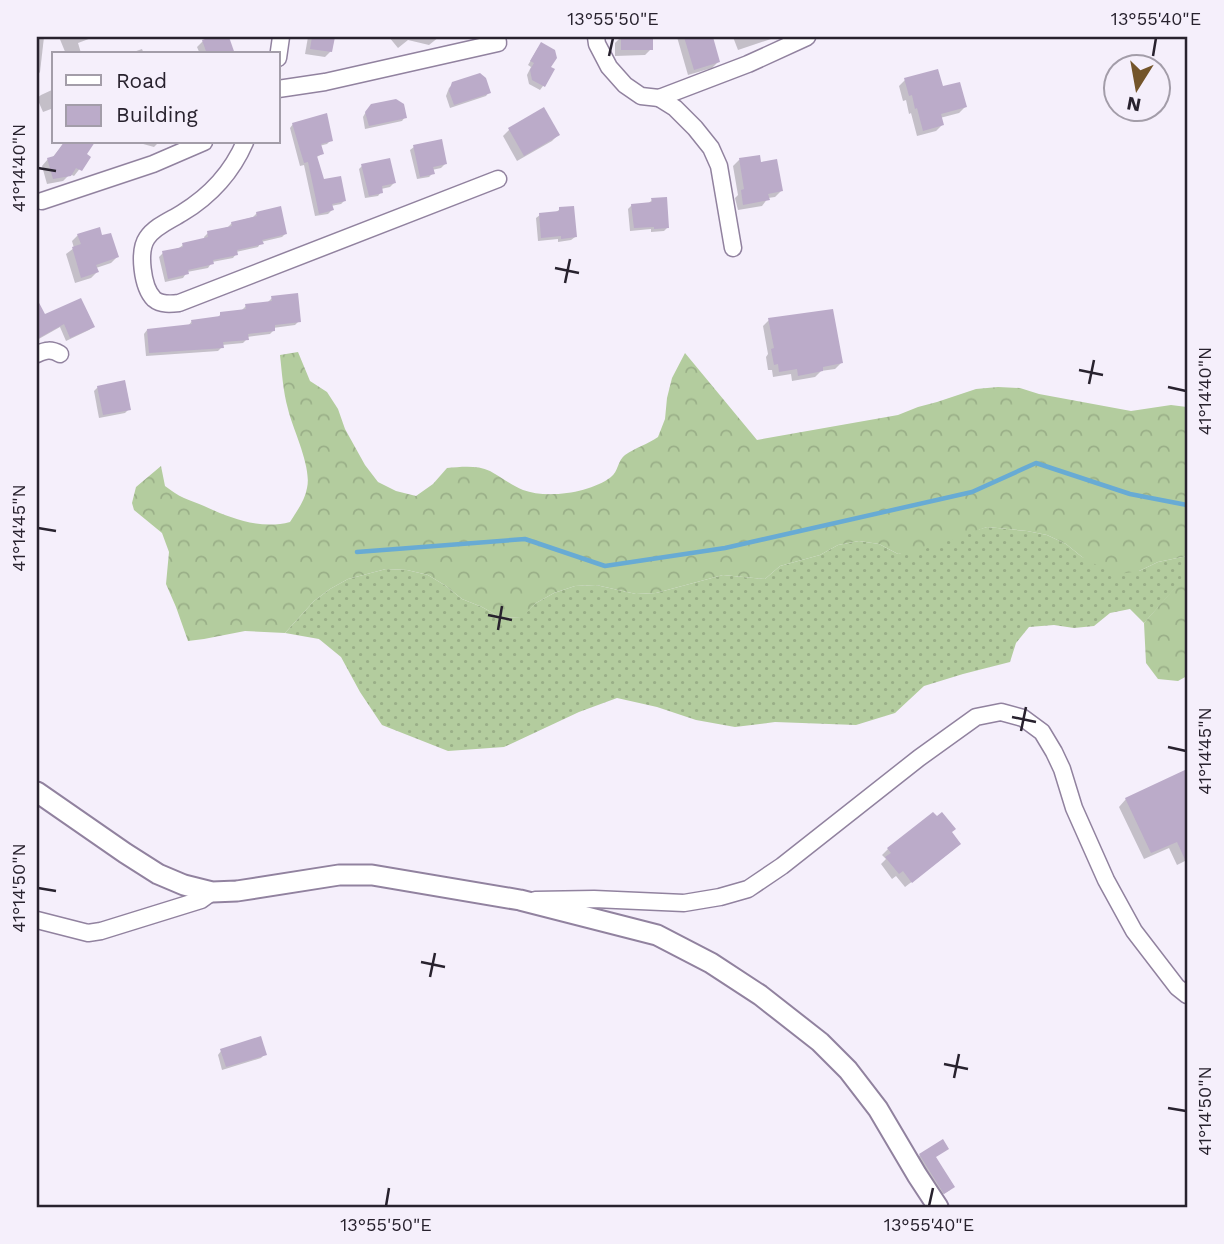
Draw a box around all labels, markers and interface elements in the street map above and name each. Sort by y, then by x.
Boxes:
text: 13°55'50"E [567,8,659,29]
text: 13°55'40"E [1111,8,1201,29]
legend [52,52,280,144]
north arrow [1102,52,1172,122]
text: Road [116,68,167,93]
text: N [1125,92,1143,117]
text: Building [116,102,198,127]
text: 41°14'40"N [8,124,29,212]
text: 41°14'40"N [1194,347,1215,435]
text: 41°14'45"N [8,484,29,572]
text: 41°14'45"N [1194,707,1215,795]
text: 41°14'50"N [8,843,29,933]
text: 41°14'50"N [1194,1066,1215,1156]
text: 13°55'50"E [340,1214,432,1235]
text: 13°55'40"E [884,1214,974,1235]

